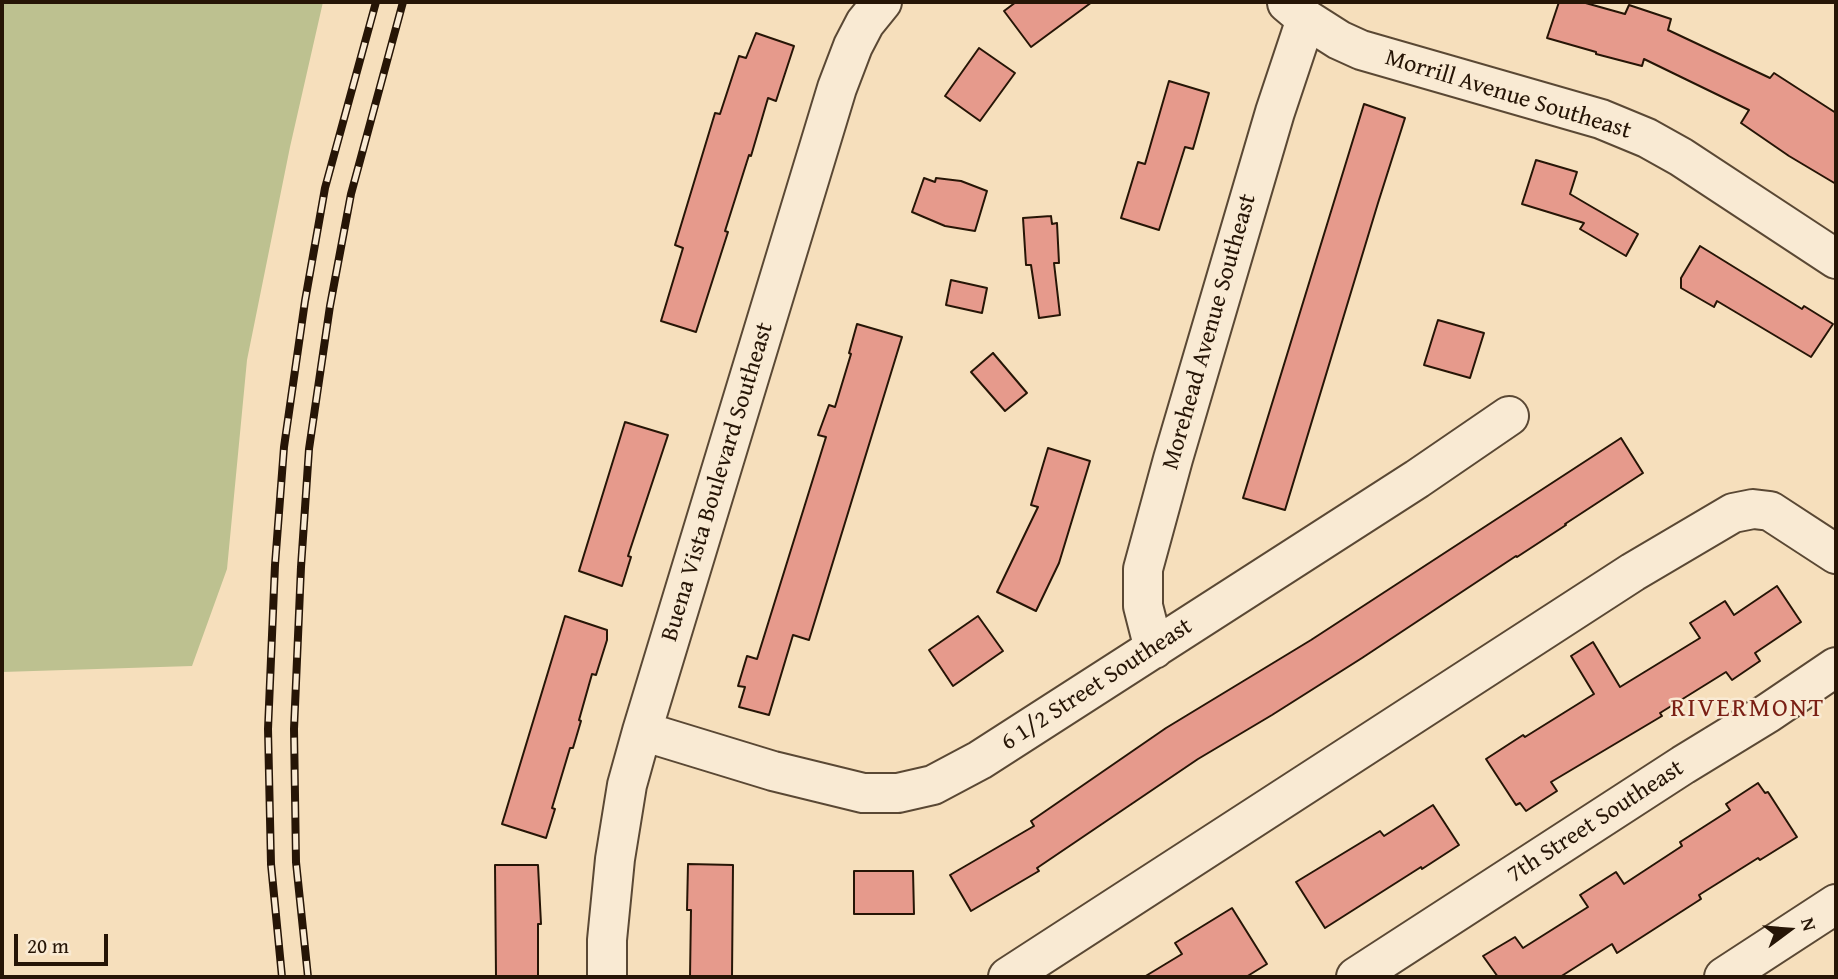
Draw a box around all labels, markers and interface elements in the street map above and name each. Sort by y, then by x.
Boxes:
street label: Morrill Avenue Southeast [1382,44,1634,146]
street label: Morehead Avenue Southeast [1157,191,1263,473]
street label: Buena Vista Boulevard Southeast [656,319,780,645]
street label: 6 1/2 Street Southeast [996,612,1198,758]
district label: RIVERMONT [1672,693,1824,725]
street label: 7th Street Southeast [1502,754,1690,890]
north arrow [1754,895,1824,965]
text: N [1794,914,1824,934]
scale bar [18,920,112,964]
text: 20 m [27,930,69,961]

